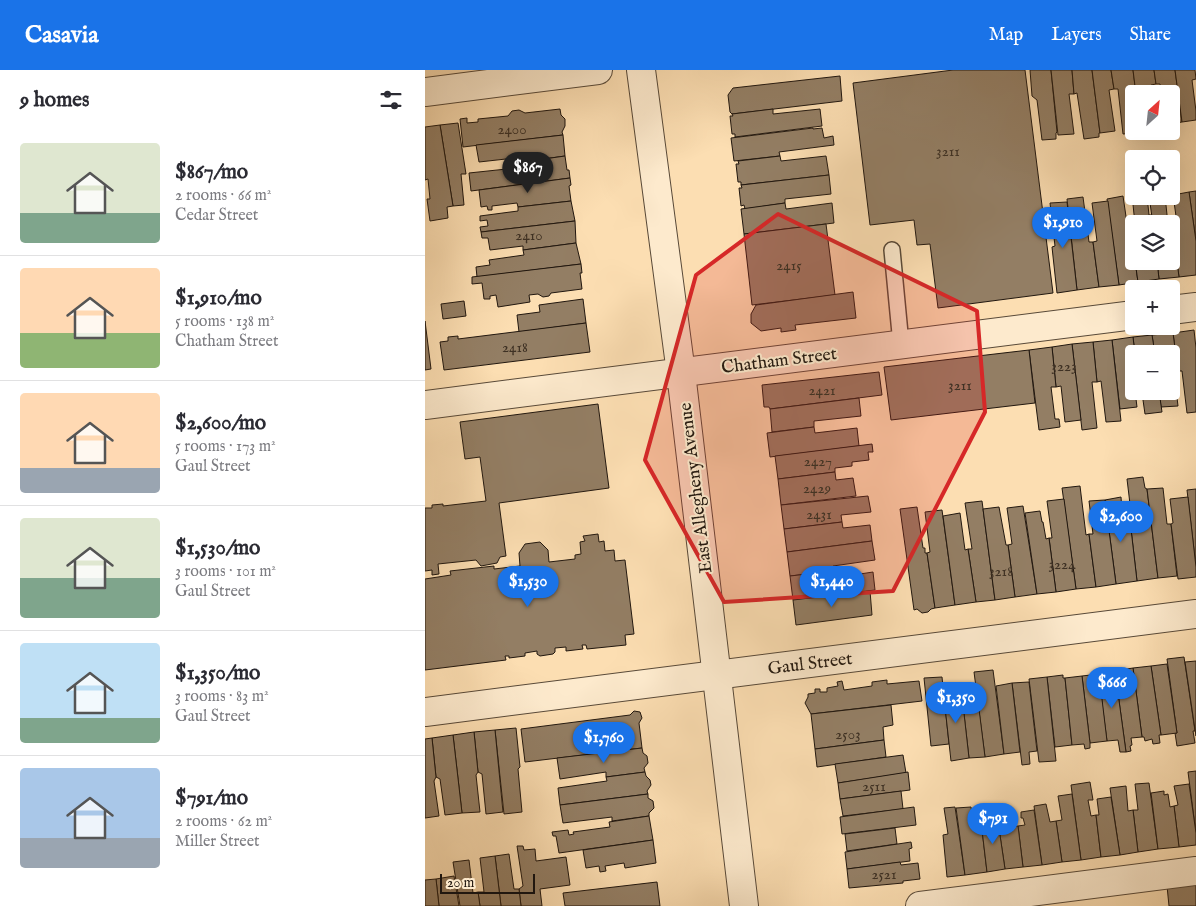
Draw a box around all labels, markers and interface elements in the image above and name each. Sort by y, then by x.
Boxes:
text: Casavia [25,20,99,51]
text: Map [989,24,1023,47]
text: Layers [1051,24,1102,47]
text: Share [1130,24,1171,47]
north arrow [1125,85,1180,140]
map controls [1125,85,1180,400]
icon: filters [377,86,405,114]
text: 9 homes [20,87,89,114]
house number: 2400 [497,120,527,139]
house number: 3211 [936,142,960,161]
button: locate [1125,150,1180,205]
pin: $867 [498,152,558,194]
text: $867 [513,158,543,178]
text: $867/mo [175,159,248,186]
icon: home [60,163,120,223]
text: 2 rooms · 66 m² [175,186,271,206]
text: Cedar Street [175,206,258,226]
pin: $1,910 [1022,206,1104,249]
text: $1,910 [1043,213,1083,233]
button: layers [1125,215,1180,270]
house number: 2410 [515,226,543,245]
house number: 2415 [776,256,802,275]
button: + [1125,280,1180,335]
text: $1,910/mo [175,285,262,312]
icon: home [60,288,120,348]
text: 5 rooms · 138 m² [175,312,274,332]
text: Chatham Street [175,332,278,352]
house number: 2418 [502,338,528,357]
street label: Chatham Street [720,343,838,380]
button: − [1125,345,1180,400]
house number: 3223 [1051,357,1077,376]
house number: 3211 [948,376,972,395]
house number: 2421 [808,381,836,400]
street label: East Allegheny Avenue [675,401,718,574]
text: $2,600/mo [175,410,266,437]
icon: home [60,413,120,473]
text: 5 rooms · 173 m² [175,437,276,457]
house number: 2427 [804,452,832,471]
text: Gaul Street [175,457,251,477]
house number: 2429 [803,479,831,498]
pin: $2,600 [1080,500,1162,543]
house number: 2431 [806,505,832,524]
text: $2,600 [1099,507,1143,527]
text: $1,530/mo [175,535,260,562]
icon: home [60,538,120,598]
house number: 3224 [1048,555,1076,574]
text: 3 rooms · 101 m² [175,562,276,582]
house number: 3218 [989,562,1013,581]
pin: $1,530 [487,566,569,608]
pin: $1,440 [791,566,873,608]
text: $1,530 [509,572,547,592]
text: $1,440 [810,572,854,592]
text: Gaul Street [175,582,251,602]
street label: Gaul Street [767,648,854,681]
text: $1,350/mo [175,660,260,687]
icon: home [60,663,120,723]
pin: $666 [1082,666,1142,709]
text: $666 [1097,673,1127,693]
pin: $1,350 [915,682,997,724]
text: 3 rooms · 83 m² [175,687,269,707]
text: $1,350 [937,688,975,708]
text: Gaul Street [175,707,251,727]
pin: $1,760 [563,722,645,764]
house number: 2503 [835,725,861,744]
text: $1,760 [584,728,624,748]
house number: 2511 [862,777,886,796]
text: $791/mo [175,785,248,812]
icon: home [60,788,120,848]
pin: $791 [963,802,1023,845]
text: $791 [978,809,1008,829]
text: 2 rooms · 62 m² [175,812,272,832]
text: Miller Street [175,832,259,852]
house number: 2521 [871,865,897,884]
scale bar [440,871,535,894]
text: 20 m [447,874,474,892]

